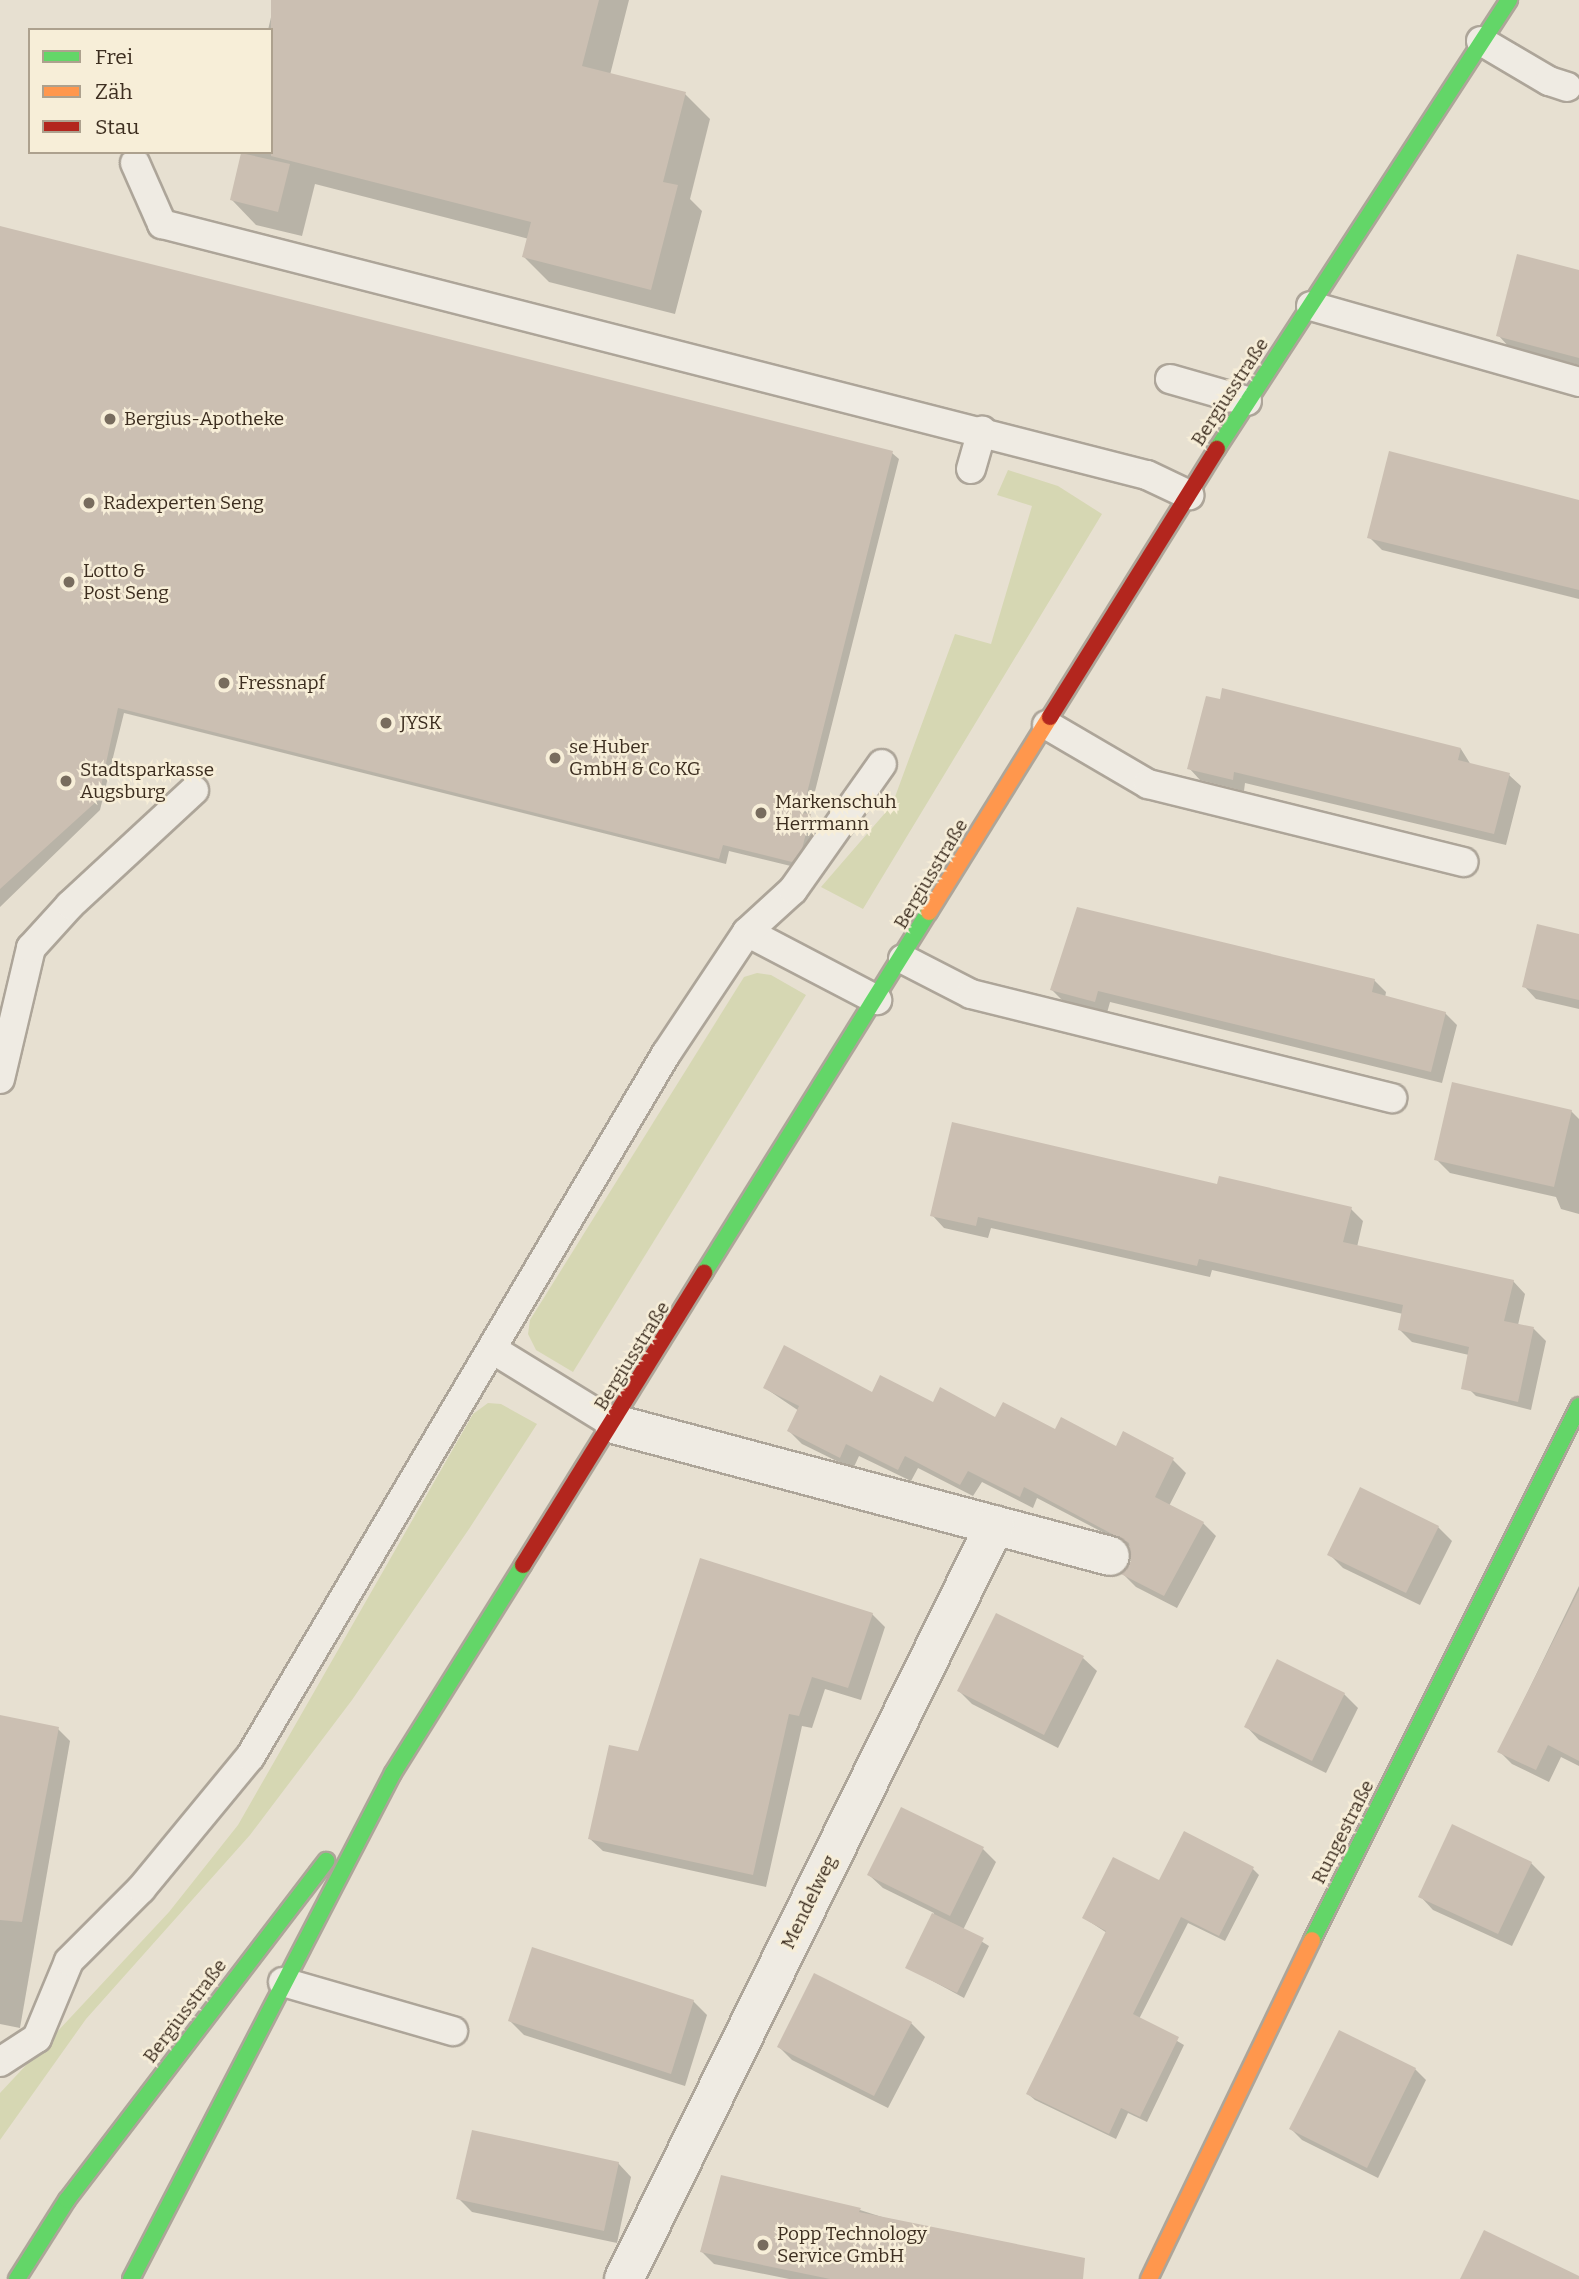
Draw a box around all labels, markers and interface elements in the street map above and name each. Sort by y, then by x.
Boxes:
legend [28,28,273,154]
text: Frei [95,44,133,70]
text: Zäh [95,79,133,105]
text: Stau [95,114,139,140]
street label: Bergiusstraße [1187,334,1273,450]
place label: Bergius-Apotheke [124,408,284,430]
marker: Bergius-Apotheke [102,411,118,427]
place label: Radexperten Seng [103,492,264,514]
marker: Radexperten Seng [81,495,97,511]
place label: Lotto & Post Seng [83,560,169,604]
marker: Lotto & Post Seng [61,574,77,590]
place label: Fressnapf [238,672,325,694]
marker: Fressnapf [216,675,232,691]
place label: JYSK [400,712,442,734]
marker: JYSK [378,715,394,731]
place label: se Huber GmbH & Co KG [569,736,701,780]
marker: se Huber GmbH & Co KG [547,750,563,766]
place label: Stadtsparkasse Augsburg [80,759,214,803]
marker: Stadtsparkasse Augsburg [58,773,74,789]
place label: Markenschuh Herrmann [775,791,896,835]
marker: Markenschuh Herrmann [753,805,769,821]
street label: Bergiusstraße [889,815,973,933]
street label: Bergiusstraße [589,1297,675,1415]
street label: Rungestraße [1307,1776,1379,1888]
street label: Mendelweg [776,1851,842,1953]
street label: Bergiusstraße [139,1955,231,2067]
place label: Popp Technology Service GmbH [777,2223,927,2267]
marker: Popp Technology Service GmbH [755,2237,771,2253]

